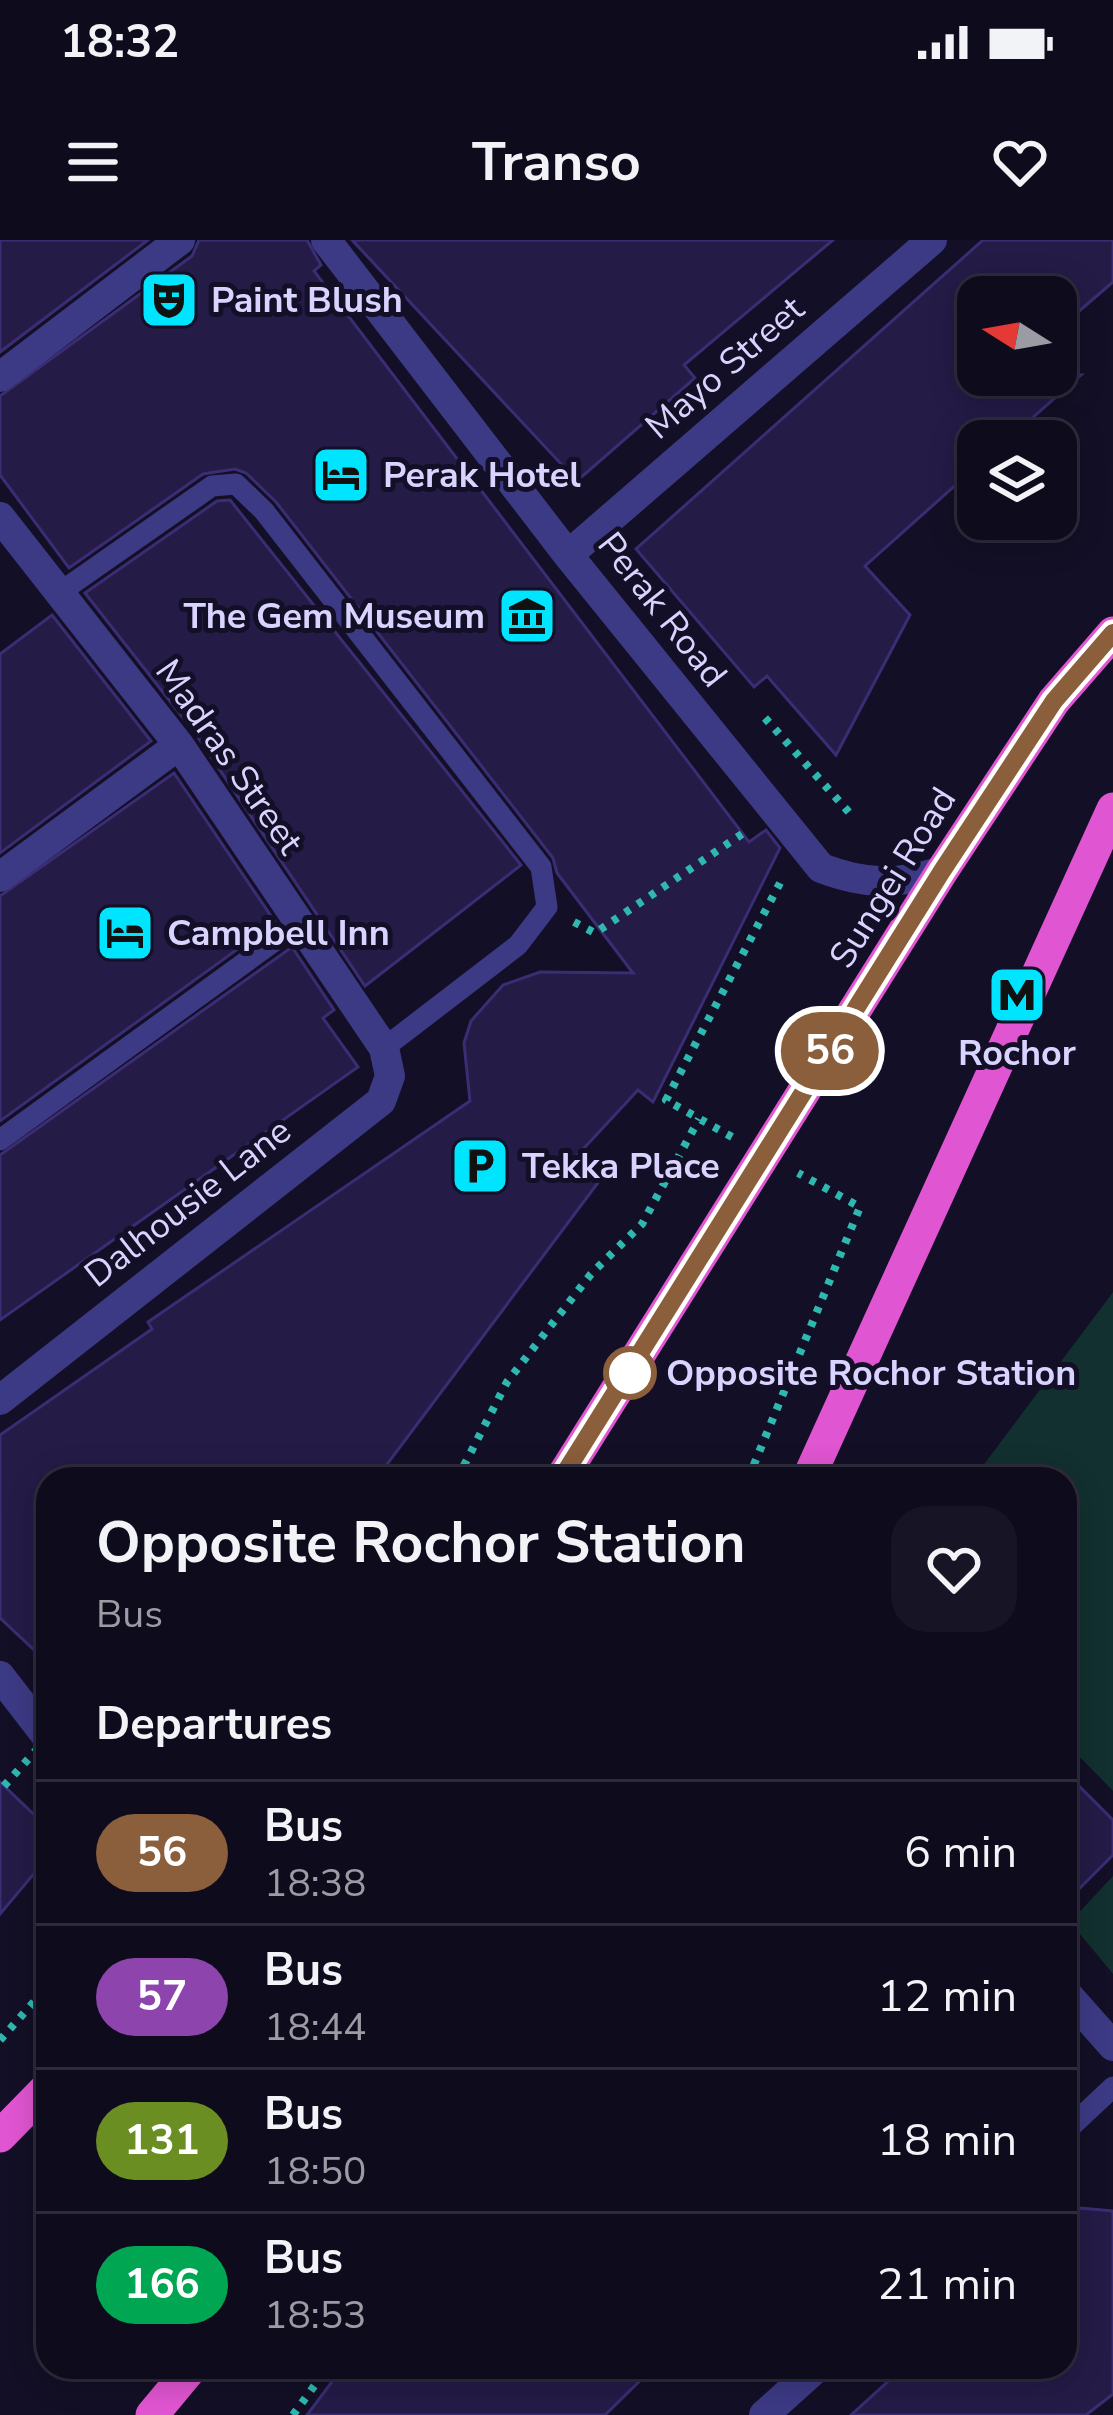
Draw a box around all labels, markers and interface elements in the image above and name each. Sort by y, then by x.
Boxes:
text: 18:32 [60,12,179,73]
text: Transo [472,125,641,199]
icon: menu [60,129,126,195]
icon: heart [987,129,1053,195]
theatre icon: Paint Blush [138,269,200,331]
place label: Paint Blush [211,276,403,325]
north arrow [957,276,1077,396]
map controls [957,276,1077,540]
street label: Mayo Street [635,285,815,451]
button: layers [957,420,1077,540]
hotel icon: Perak Hotel [310,444,372,506]
place label: Perak Hotel [383,451,581,500]
street label: Perak Road [586,522,738,698]
museum icon: The Gem Museum [496,585,558,647]
place label: The Gem Museum [183,592,485,641]
street label: Madras Street [144,650,315,865]
street label: Sungei Road [818,778,968,978]
hotel icon: Campbell Inn [94,902,156,964]
place label: Campbell Inn [167,909,390,958]
metro station icon: Rochor [986,964,1048,1026]
line badge: 56 [776,1012,884,1090]
text: 56 [805,1022,855,1079]
place label: Rochor [958,1029,1076,1078]
street label: Dalhousie Lane [75,1107,301,1299]
parking icon: Tekka Place [449,1135,511,1197]
place label: Tekka Place [522,1142,720,1191]
marker: Opposite Rochor Station [605,1348,655,1398]
place label: Opposite Rochor Station [666,1349,1076,1398]
text: Opposite Rochor Station [96,1504,746,1582]
button: heart [891,1506,1017,1632]
text: Bus [96,1588,163,1641]
text: Departures [96,1694,332,1755]
text: Bus [264,1796,343,1857]
text: 6 min [904,1822,1017,1883]
text: 56 [137,1824,187,1881]
text: 18:38 [264,1857,367,1910]
text: Bus [264,1940,343,2001]
text: 12 min [877,1966,1017,2027]
text: 57 [137,1968,187,2025]
text: 18:44 [264,2001,367,2054]
text: Bus [264,2084,343,2145]
text: 18 min [877,2110,1017,2171]
text: 131 [124,2112,200,2169]
text: 18:50 [264,2145,367,2198]
text: Bus [264,2228,343,2289]
text: 21 min [877,2254,1017,2315]
text: 166 [124,2256,200,2313]
text: 18:53 [264,2289,367,2342]

